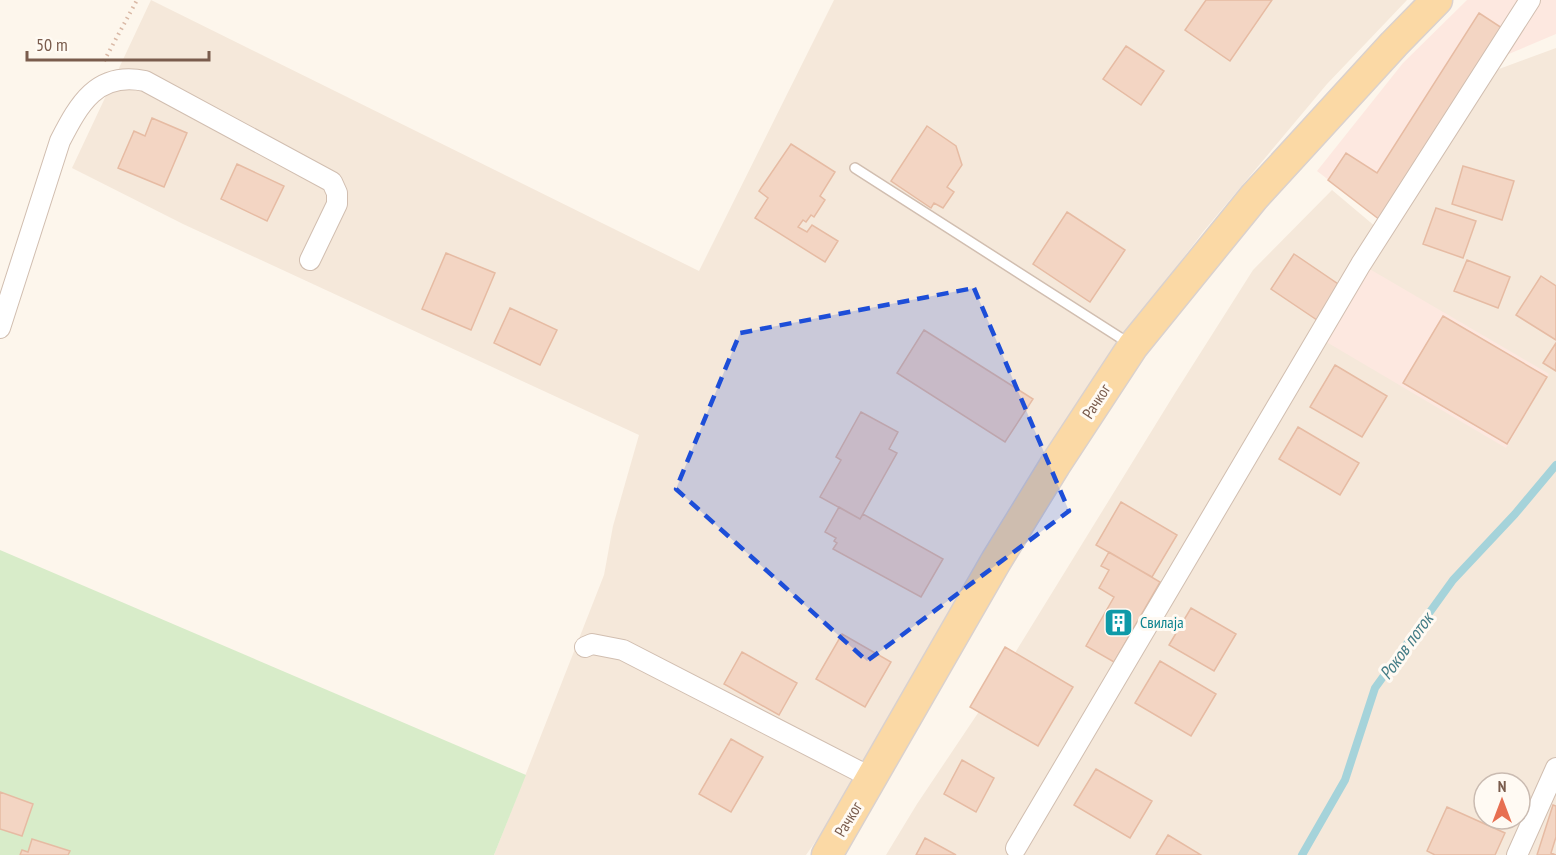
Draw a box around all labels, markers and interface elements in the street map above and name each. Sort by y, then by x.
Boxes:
scale bar [27,24,208,62]
text: 50 m [36,33,68,56]
street label: Рачког [1077,380,1115,422]
building icon: Свилаја [1103,606,1135,638]
water label: Роков поток [1374,607,1439,684]
place label: Свилаја [1140,612,1184,632]
north arrow [1472,771,1532,831]
text: N [1498,776,1506,796]
street label: Рачког [830,798,866,840]

